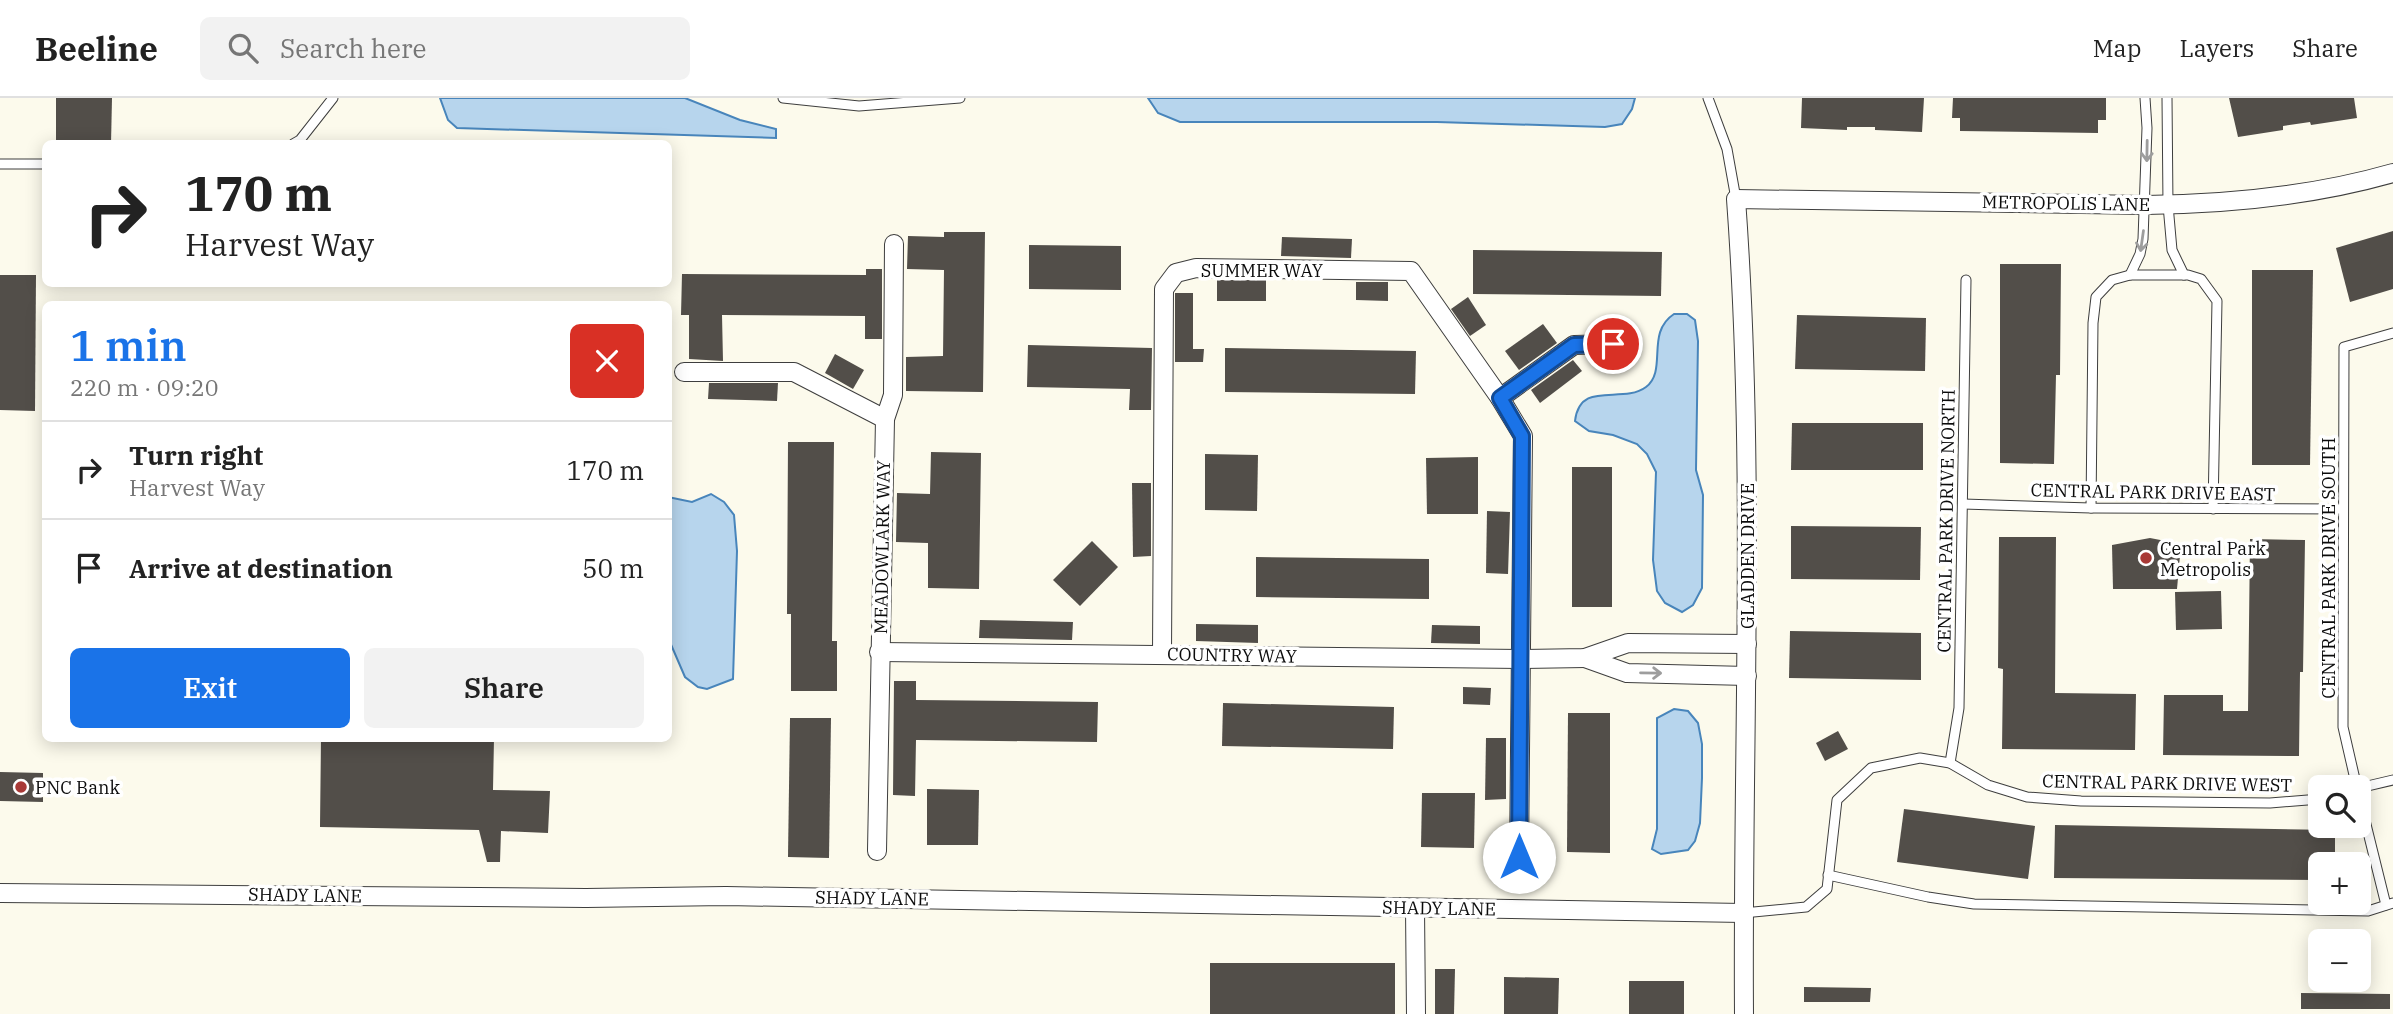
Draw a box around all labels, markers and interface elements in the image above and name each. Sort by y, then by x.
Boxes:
search box [200,17,690,80]
text: Beeline [35,27,158,70]
icon: search [224,29,262,67]
text: Search here [280,31,426,65]
text: Map [2093,32,2141,64]
text: Layers [2179,32,2254,64]
text: Share [2292,32,2358,64]
one-way arrow [2140,140,2154,163]
text: 170 m [185,161,332,224]
icon: right [70,168,161,259]
street label: METROPOLIS LANE [1982,190,2150,216]
text: Harvest Way [185,223,374,265]
one-way arrow [2135,229,2148,252]
street label: SUMMER WAY [1201,259,1324,282]
pin [1583,314,1643,374]
text: 1 min [70,318,187,373]
button: close [570,324,644,398]
icon: arrive [1594,325,1632,363]
text: 220 m · 09:20 [70,372,219,402]
street label: CENTRAL PARK DRIVE NORTH [1932,389,1960,653]
street label: CENTRAL PARK DRIVE SOUTH [2317,437,2340,699]
text: Turn right [129,438,263,472]
icon: right [70,451,108,489]
text: 170 m [566,453,644,487]
street label: MEADOWLARK WAY [869,459,895,634]
text: Harvest Way [129,472,265,502]
street label: CENTRAL PARK DRIVE EAST [2030,478,2276,506]
street label: GLADDEN DRIVE [1736,483,1759,629]
place label: Central Park Metropolis [2160,537,2266,581]
icon: arrive [70,549,108,587]
marker: Central Park Metropolis [2138,550,2154,566]
text: Arrive at destination [129,551,393,585]
text: 50 m [582,551,644,585]
street label: COUNTRY WAY [1167,642,1298,668]
button: Exit [70,648,350,728]
button: Share [364,648,644,728]
one-way arrow [1639,667,1662,680]
street label: CENTRAL PARK DRIVE WEST [2042,769,2292,797]
map controls [2308,775,2371,992]
button: search [2308,775,2371,838]
place label: PNC Bank [35,776,121,799]
marker: PNC Bank [13,779,29,795]
position arrow [1482,820,1556,894]
button: + [2308,852,2371,915]
street label: SHADY LANE [248,883,362,907]
street label: SHADY LANE [815,886,929,910]
street label: SHADY LANE [1382,896,1496,920]
button: − [2308,929,2371,992]

